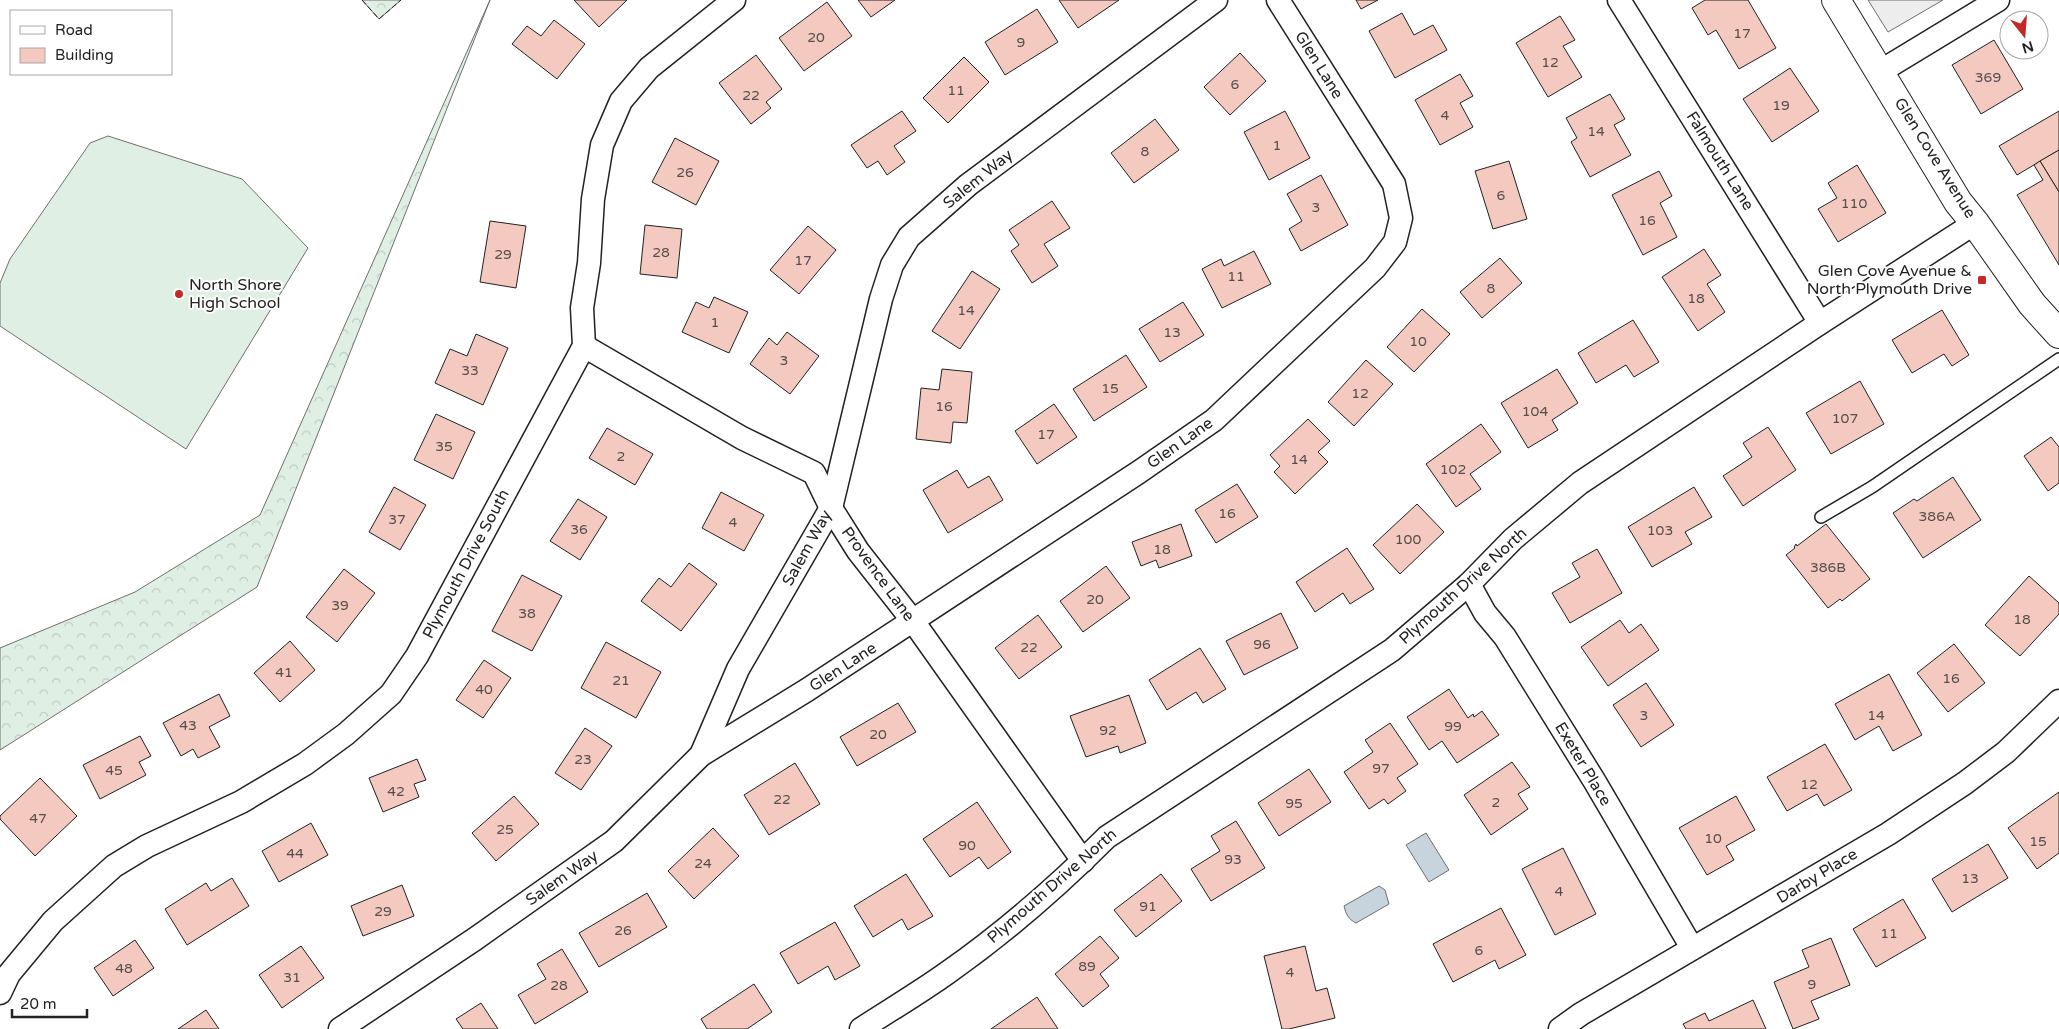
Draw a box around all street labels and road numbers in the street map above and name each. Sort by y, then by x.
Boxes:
street label: Glen Lane [1290,27,1348,103]
street label: Glen Cove Avenue [1890,94,1980,222]
street label: Falmouth Lane [1682,108,1758,214]
street label: Salem Way [939,145,1017,213]
street label: Glen Lane [1143,413,1217,473]
street label: Plymouth Drive South [418,486,514,642]
street label: Salem Way [778,506,836,589]
street label: Provence Lane [837,523,919,625]
street label: Plymouth Drive North [1395,523,1531,649]
street label: Glen Lane [806,638,880,696]
street label: Exeter Place [1550,718,1616,810]
street label: Plymouth Drive North [983,824,1121,948]
street label: Darby Place [1773,844,1861,908]
street label: Salem Way [522,846,602,910]

